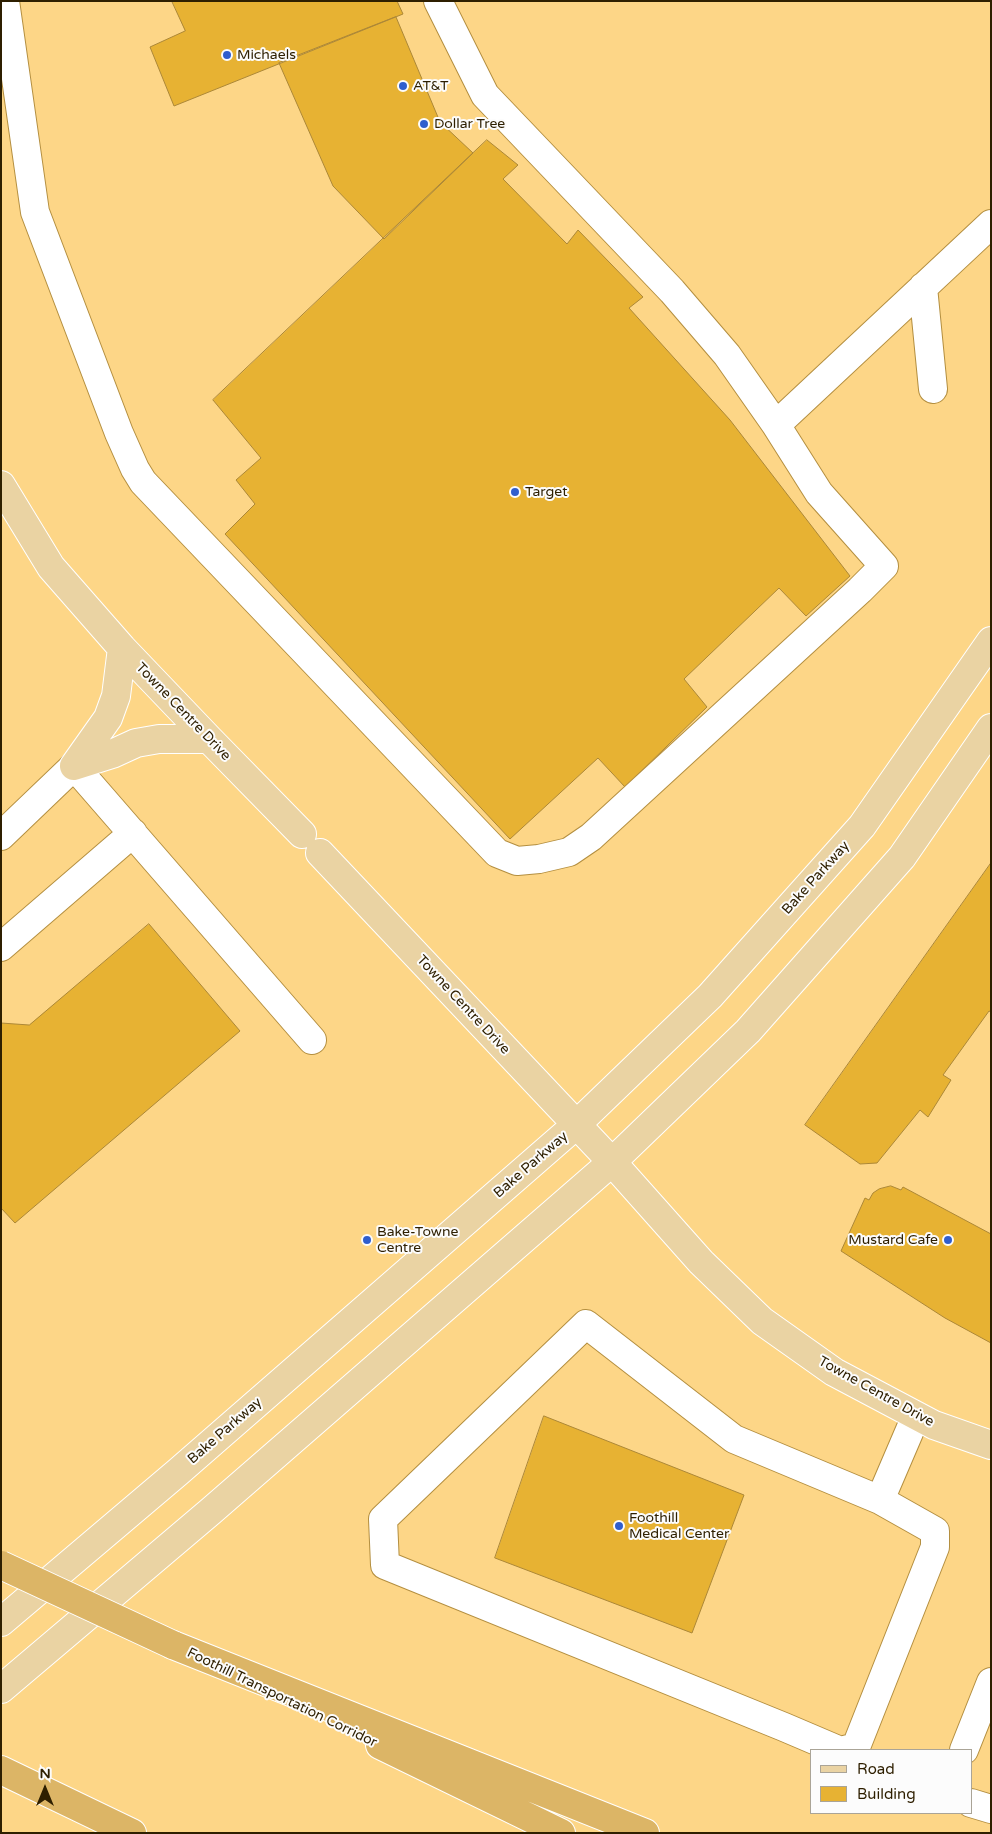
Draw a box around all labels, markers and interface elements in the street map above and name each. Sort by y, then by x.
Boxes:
place label: Michaels [237,47,296,63]
marker: Michaels [221,49,233,61]
place label: AT&T [413,78,449,94]
marker: AT&T [397,80,409,92]
place label: Dollar Tree [434,116,505,132]
marker: Dollar Tree [418,118,430,130]
place label: Target [525,484,568,500]
marker: Target [509,486,521,498]
street label: Towne Centre Drive [132,660,234,764]
street label: Bake Parkway [779,838,853,918]
street label: Towne Centre Drive [413,952,513,1058]
street label: Bake Parkway [490,1128,572,1202]
place label: Bake-Towne Centre [377,1224,458,1256]
place label: Mustard Cafe [848,1232,938,1248]
marker: Bake-Towne Centre [361,1234,373,1246]
marker: Mustard Cafe [942,1234,954,1246]
street label: Towne Centre Drive [815,1353,937,1431]
street label: Bake Parkway [184,1394,266,1468]
place label: Foothill Medical Center [629,1510,729,1542]
marker: Foothill Medical Center [613,1520,625,1532]
street label: Foothill Transportation Corridor [184,1645,380,1751]
legend [810,1749,972,1814]
text: Road [857,1760,895,1778]
north arrow [20,1764,70,1814]
text: N [39,1765,51,1782]
text: Building [857,1785,916,1803]

